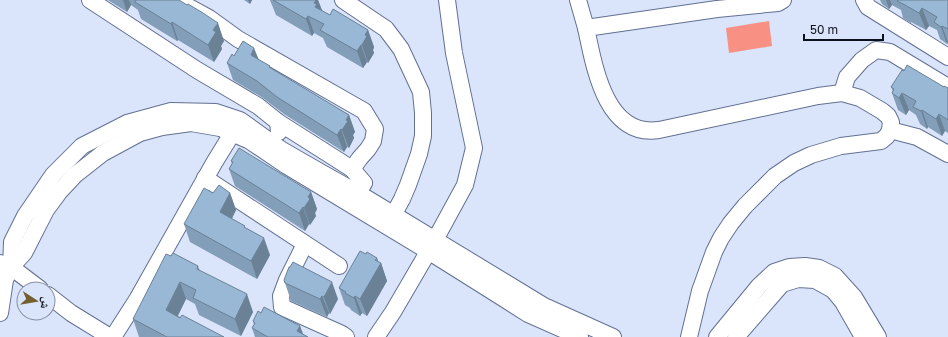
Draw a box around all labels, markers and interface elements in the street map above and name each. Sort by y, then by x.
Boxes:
scale bar [804,16,883,42]
text: 50 m [810,22,838,37]
north arrow [16,281,56,321]
text: ش [37,296,54,311]

